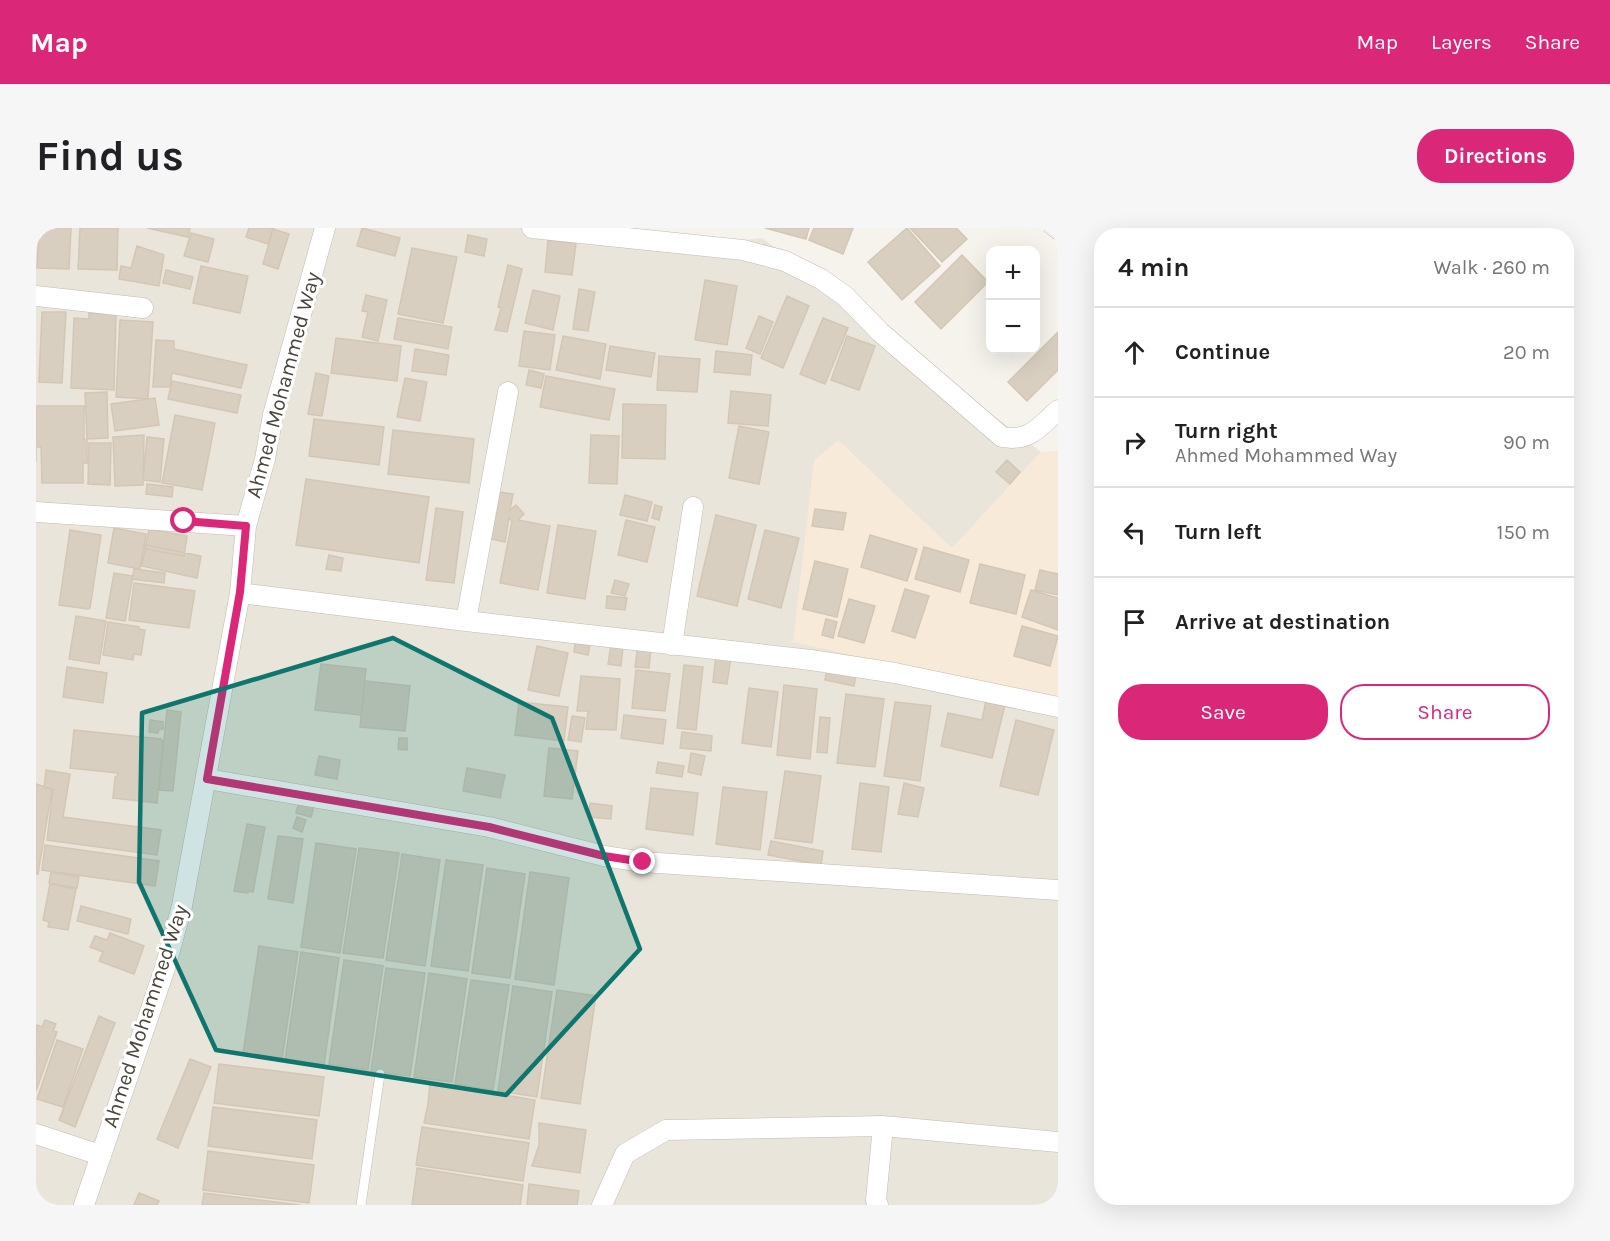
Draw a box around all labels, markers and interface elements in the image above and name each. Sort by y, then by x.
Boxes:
text: Map [30,26,88,59]
text: Map [1356,30,1398,54]
text: Layers [1431,30,1492,54]
text: Share [1525,30,1580,54]
button: Directions [1417,129,1574,183]
text: Find us [36,131,184,181]
map controls [986,246,1040,354]
button: + [986,246,1040,300]
text: 4 min [1118,252,1189,283]
text: Walk · 260 m [1433,256,1550,279]
street label: Ahmed Mohammed Way [241,269,325,501]
button: − [986,300,1040,354]
icon: ahead [1118,336,1151,369]
text: Continue [1175,339,1270,365]
text: 20 m [1503,341,1550,364]
text: Turn right [1175,418,1278,444]
icon: right [1118,426,1151,459]
text: 90 m [1503,431,1550,454]
text: Ahmed Mohammed Way [1175,444,1397,467]
route start [170,507,196,533]
icon: left [1118,516,1151,549]
text: Turn left [1175,519,1262,545]
text: 150 m [1497,521,1550,544]
icon: arrive [1118,606,1151,639]
text: Arrive at destination [1175,609,1390,635]
button: Save [1118,684,1328,740]
button: Share [1340,684,1550,740]
route end [629,848,655,874]
street label: Ahmed Mohammed Way [98,901,192,1131]

